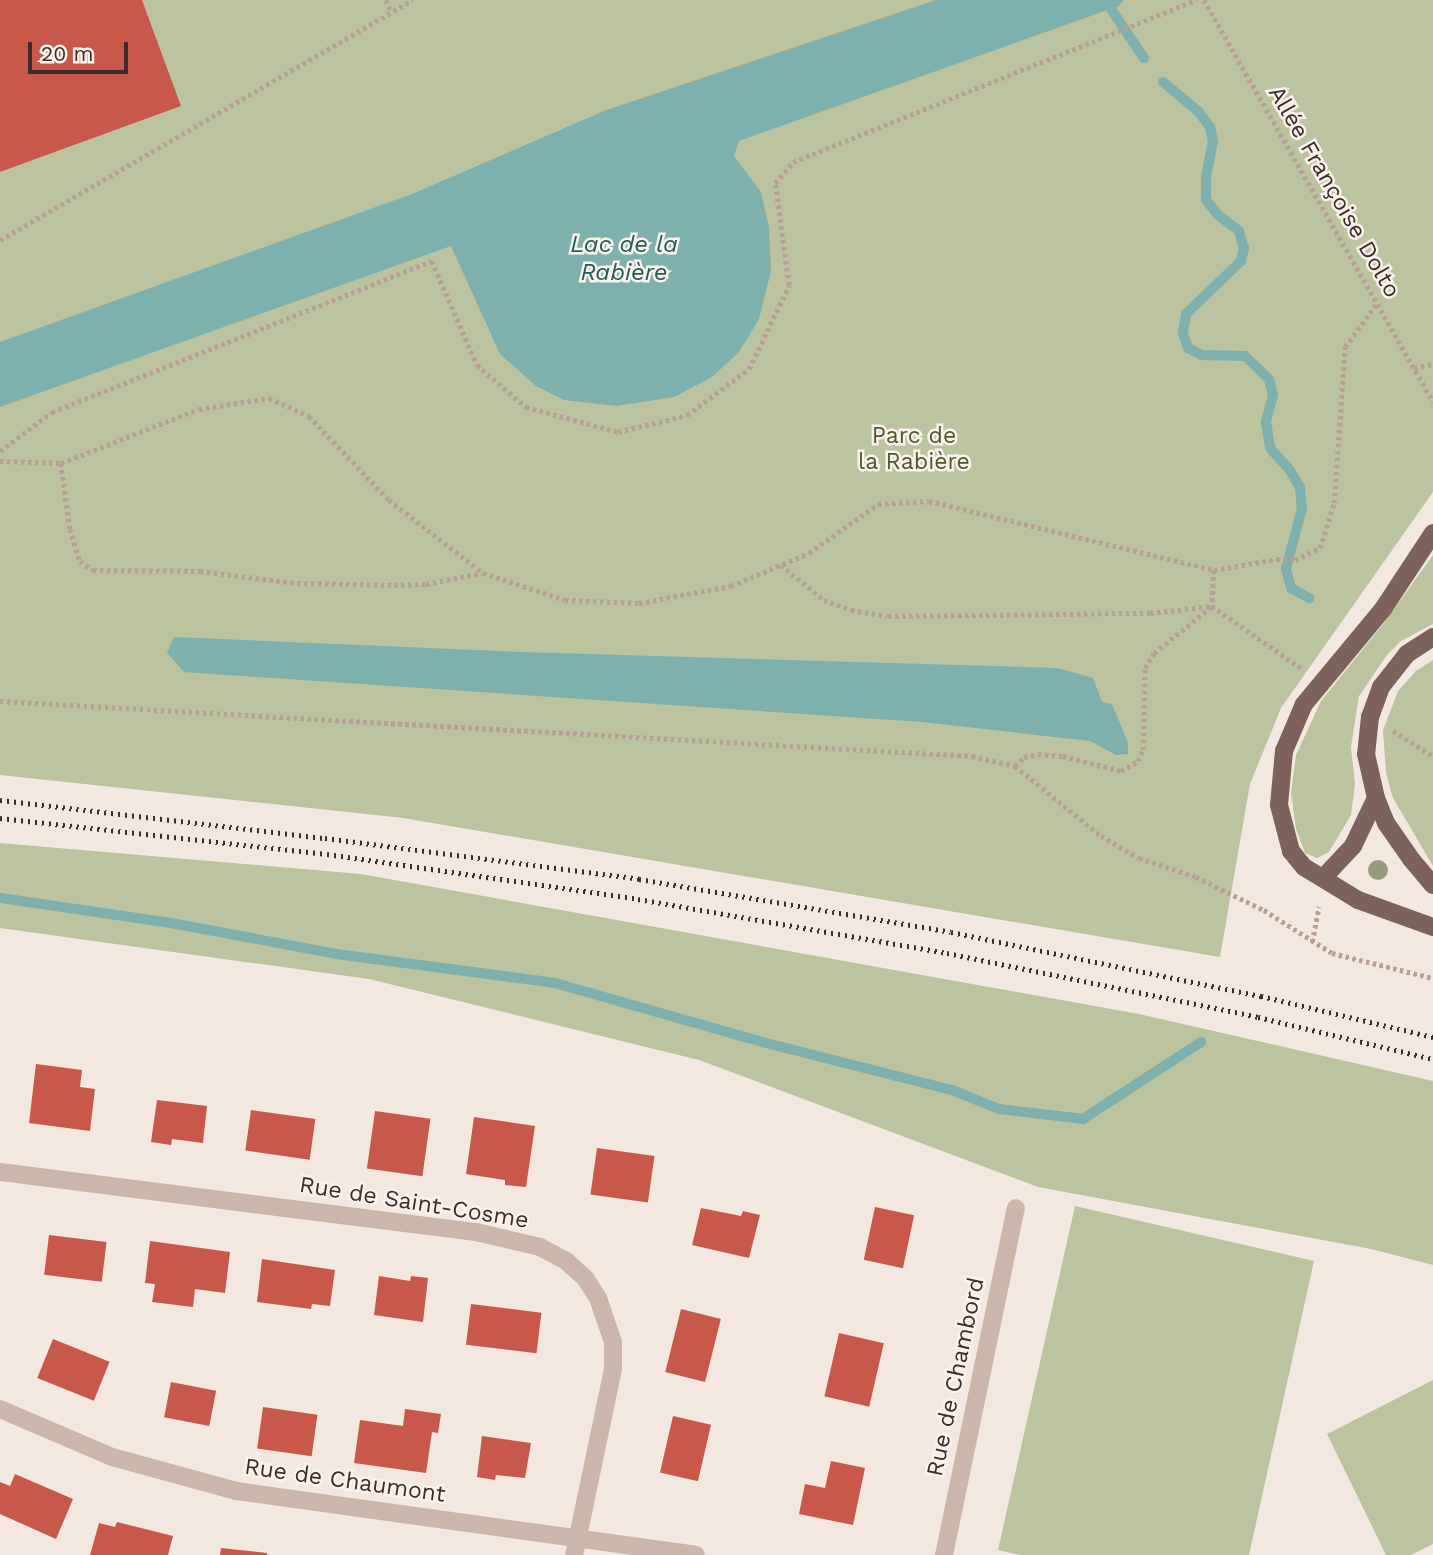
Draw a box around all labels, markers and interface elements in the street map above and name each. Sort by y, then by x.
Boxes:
scale bar [32,28,131,72]
text: 20 m [41,41,93,66]
street label: Allée Françoise Dolto [1262,81,1406,303]
water label: Lac de la Rabière [570,231,678,287]
park label: Parc de la Rabière [858,422,970,476]
street label: Rue de Saint-Cosme [297,1171,531,1235]
street label: Rue de Chambord [921,1275,991,1479]
street label: Rue de Chaumont [243,1453,447,1509]

